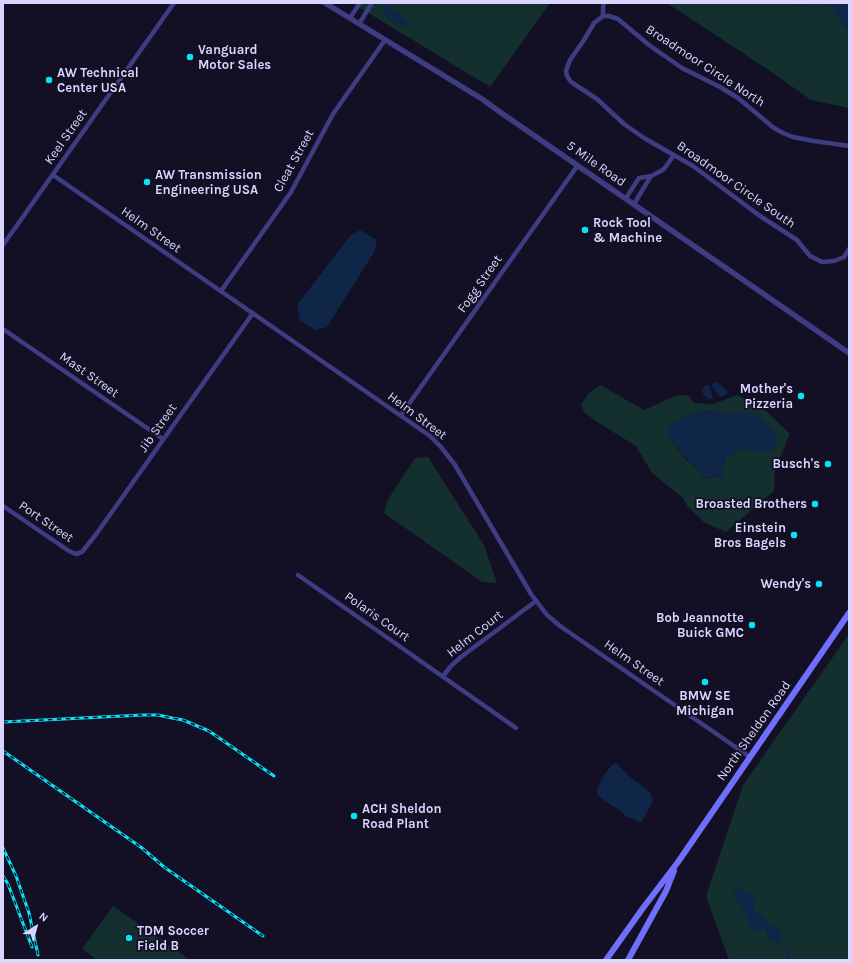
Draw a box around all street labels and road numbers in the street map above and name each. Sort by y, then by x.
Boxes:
street label: Broadmoor Circle North [642,22,768,110]
street label: Keel Street [41,106,91,168]
street label: Cleat Street [270,127,318,195]
street label: 5 Mile Road [563,138,629,190]
street label: Broadmoor Circle South [674,138,798,232]
street label: Helm Street [118,204,184,256]
street label: Fogg Street [454,252,506,316]
street label: Mast Street [56,349,122,401]
street label: Helm Street [384,389,450,443]
street label: Jib Street [136,401,180,455]
street label: Port Street [16,498,76,546]
street label: Polaris Court [341,589,413,645]
street label: Helm Court [444,607,506,661]
street label: Helm Street [601,637,667,689]
street label: North Sheldon Road [714,678,794,784]

